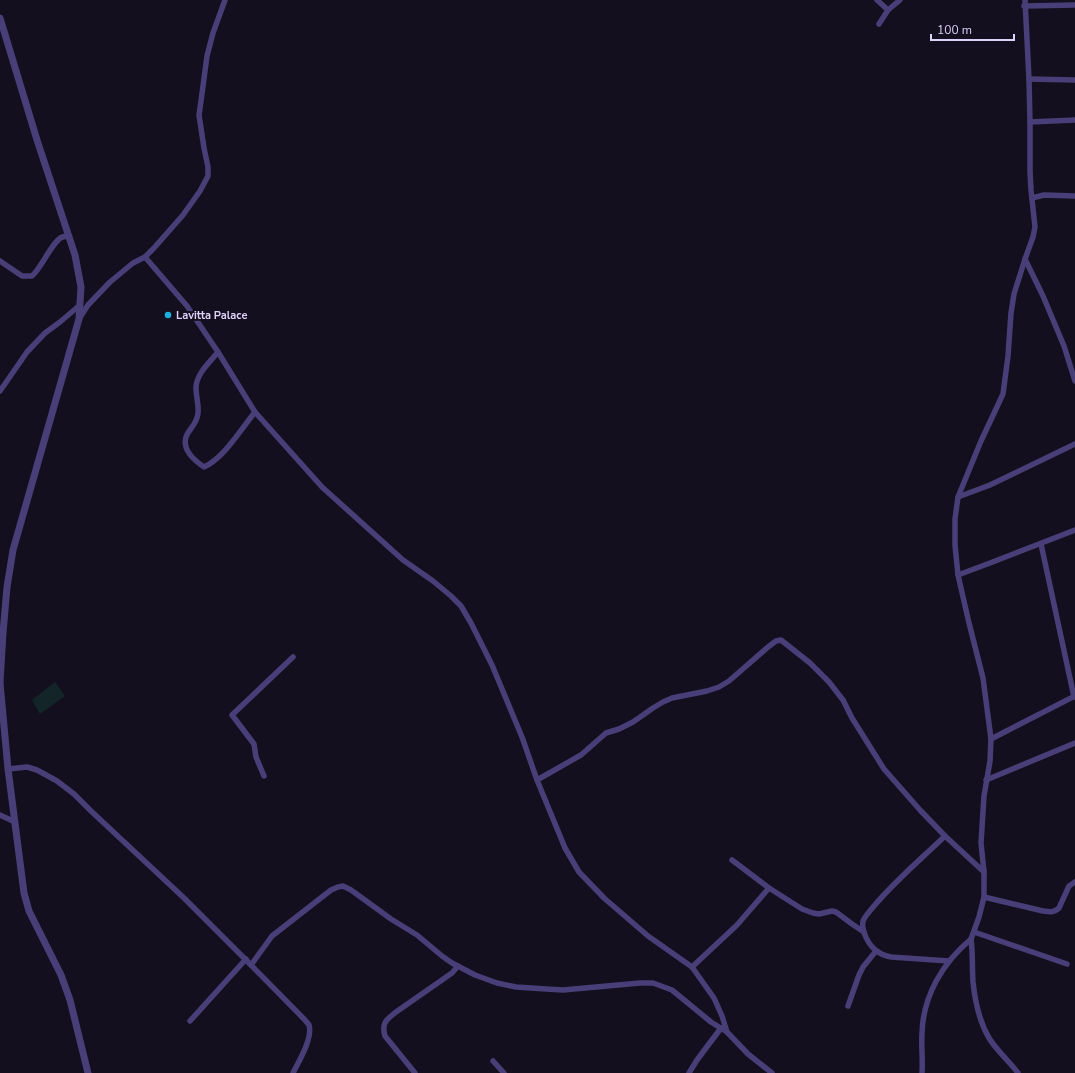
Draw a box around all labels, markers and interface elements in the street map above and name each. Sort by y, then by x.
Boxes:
scale bar [931,16,1014,42]
text: 100 m [937,22,972,38]
place label: Lavitta Palace [176,308,247,323]
marker: Lavitta Palace [163,310,173,320]

